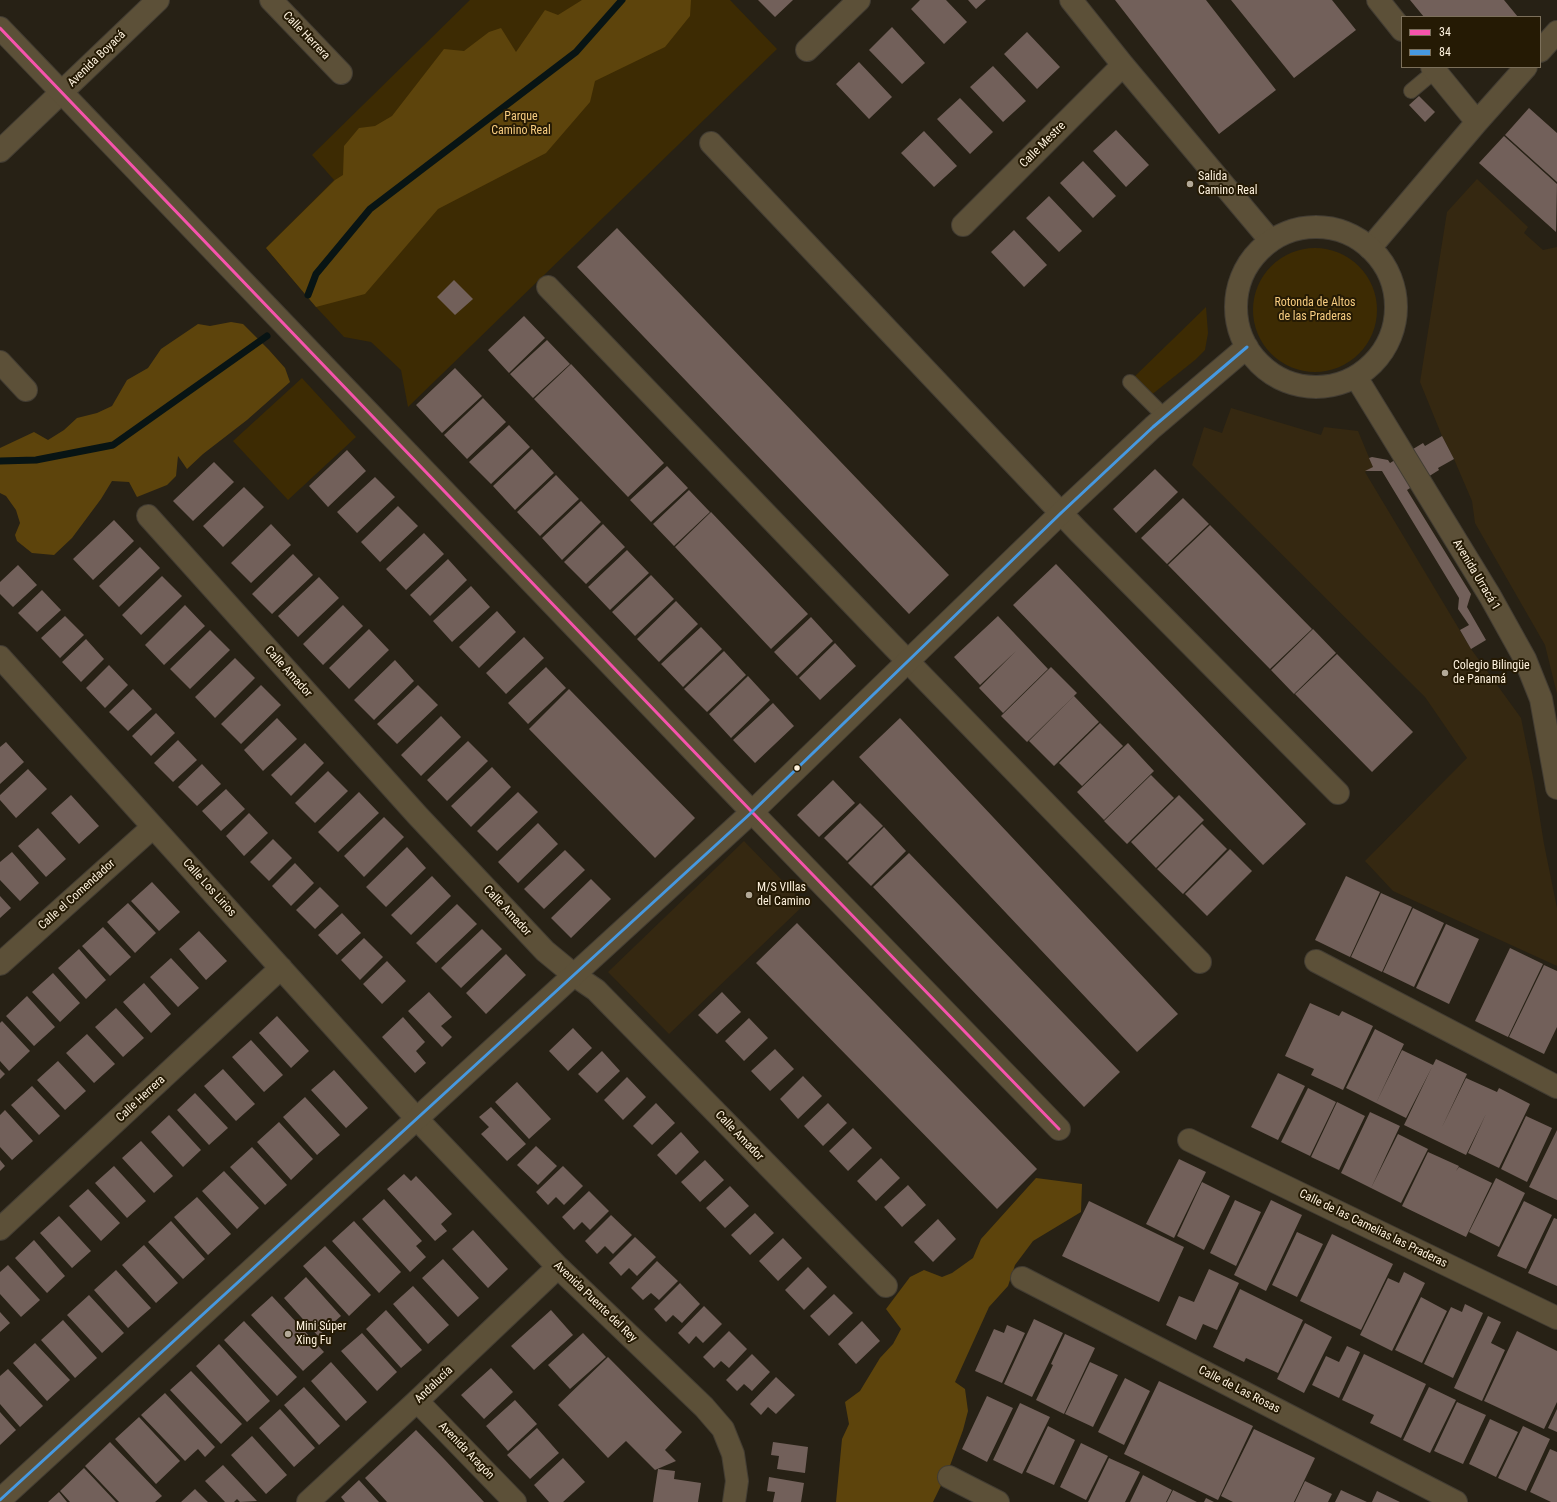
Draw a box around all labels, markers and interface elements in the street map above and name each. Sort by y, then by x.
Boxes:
street label: Calle Herrera [279,9,333,63]
legend [1401,16,1541,68]
text: 34 [1439,25,1451,39]
street label: Avenida Boyacá [65,28,129,90]
text: 84 [1439,45,1451,59]
park label: Parque Camino Real [491,110,551,138]
street label: Calle Mestre [1017,119,1069,171]
place label: Salida Camino Real [1198,170,1257,198]
marker: Salida Camino Real [1185,179,1195,189]
park label: Rotonda de Altos de las Praderas [1274,296,1356,324]
street label: Avenida Urracá 1 [1449,537,1503,613]
street label: Calle Amador [261,643,315,701]
place label: Colegio Bilingüe de Panamá [1453,659,1530,687]
marker: Colegio Bilingüe de Panamá [1440,668,1450,678]
unlabelled marker [792,763,802,773]
street label: Calle Los Lirios [179,856,239,920]
street label: Calle el Comendador [36,857,118,933]
place label: M/S VIllas del Camino [757,881,810,909]
street label: Calle Amador [480,883,534,939]
marker: M/S VIllas del Camino [744,890,754,900]
street label: Calle Herrera [114,1073,168,1125]
street label: Calle Amador [712,1108,766,1164]
street label: Calle de las Camelias las Praderas [1297,1187,1449,1271]
street label: Avenida Puente del Rey [550,1259,640,1345]
place label: Mini Súper Xing Fu [296,1320,346,1348]
marker: Mini Súper Xing Fu [283,1329,293,1339]
street label: Andalucía [412,1363,456,1407]
street label: Calle de Las Rosas [1196,1363,1282,1417]
street label: Avenida Aragón [435,1419,497,1483]

